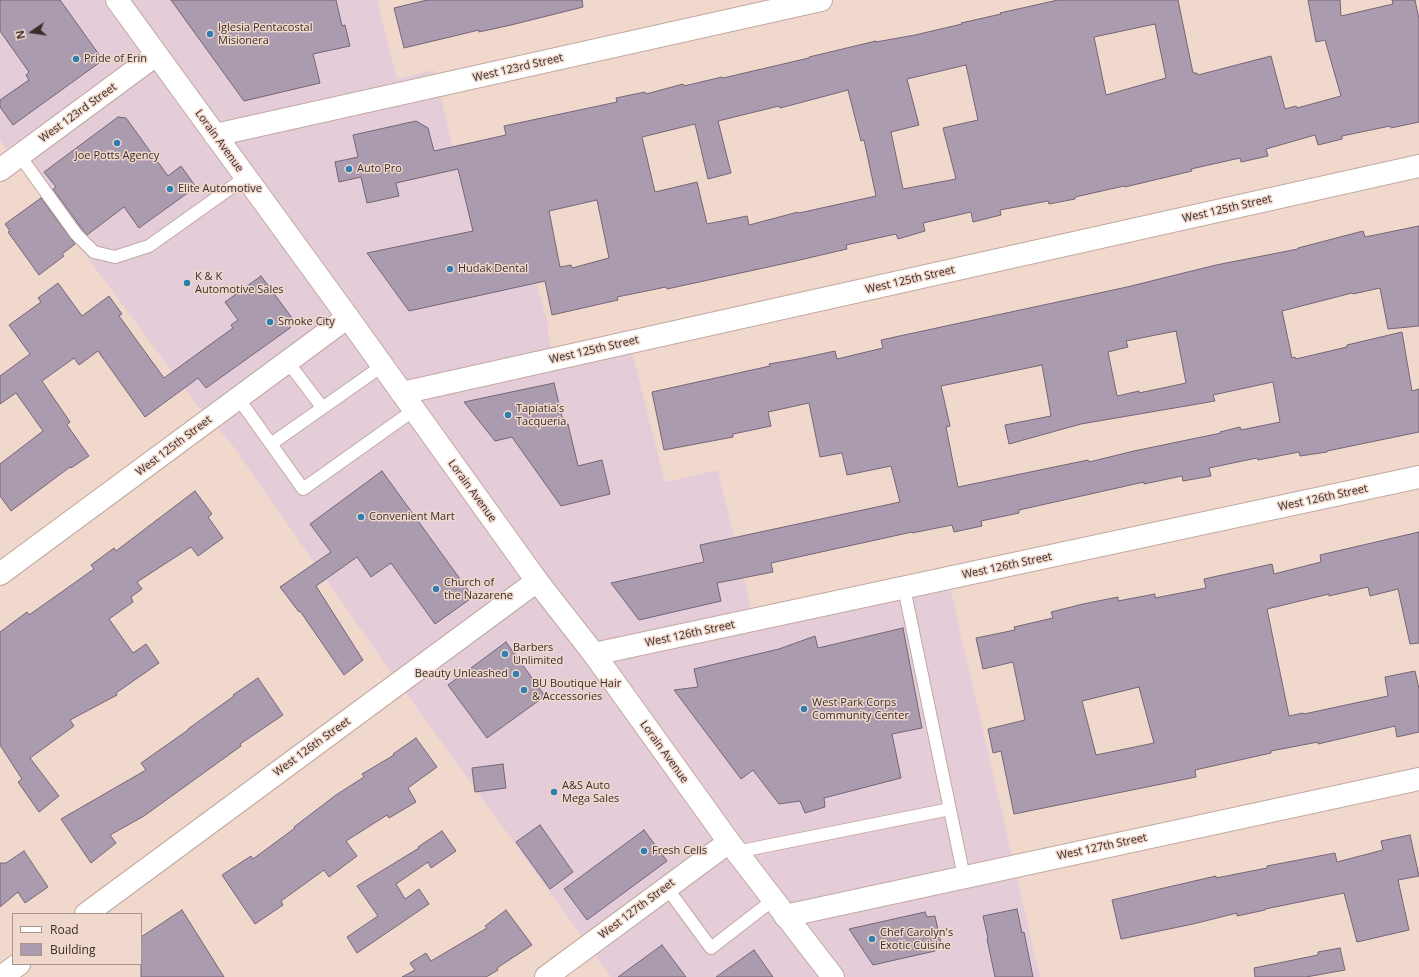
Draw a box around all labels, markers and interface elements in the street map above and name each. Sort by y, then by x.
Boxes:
north arrow [12,12,52,52]
place label: Iglesia Pentacostal Misionera [218,21,312,47]
text: N [12,29,28,41]
marker: Iglesia Pentacostal Misionera [205,29,215,39]
street label: West 123rd Street [472,51,564,85]
place label: Pride of Erin [84,52,147,66]
marker: Pride of Erin [71,54,81,64]
street label: West 123rd Street [37,81,119,145]
street label: Lorain Avenue [192,107,246,175]
marker: Joe Potts Agency [112,138,122,148]
place label: Joe Potts Agency [75,149,159,163]
place label: Auto Pro [357,162,402,176]
marker: Auto Pro [344,164,354,174]
place label: Elite Automotive [178,182,262,196]
marker: Elite Automotive [165,184,175,194]
street label: West 125th Street [1181,192,1273,226]
place label: Hudak Dental [458,262,528,276]
street label: West 125th Street [864,263,956,297]
marker: Hudak Dental [445,264,455,274]
place label: K & K Automotive Sales [195,270,284,296]
marker: K & K Automotive Sales [182,278,192,288]
place label: Smoke City [278,315,335,329]
marker: Smoke City [265,317,275,327]
street label: West 125th Street [548,333,640,367]
place label: Tapiatia's Tacqueria [516,402,566,428]
marker: Tapiatia's Tacqueria [503,410,513,420]
street label: West 125th Street [134,413,214,479]
street label: Lorain Avenue [445,457,499,525]
street label: West 126th Street [1277,482,1369,514]
place label: Convenient Mart [369,510,455,524]
marker: Convenient Mart [356,512,366,522]
street label: West 126th Street [961,550,1053,582]
place label: Church of the Nazarene [444,576,513,602]
marker: Church of the Nazarene [431,584,441,594]
street label: West 126th Street [644,618,736,650]
place label: Barbers Unlimited [513,641,563,667]
marker: Barbers Unlimited [500,649,510,659]
place label: Beauty Unleashed [415,667,508,681]
marker: Beauty Unleashed [511,669,521,679]
place label: BU Boutique Hair & Accessories [532,677,621,703]
marker: BU Boutique Hair & Accessories [519,685,529,695]
place label: West Park Corps Community Center [812,696,909,722]
marker: West Park Corps Community Center [799,704,809,714]
street label: West 126th Street [271,715,353,779]
street label: Lorain Avenue [637,718,691,786]
place label: A&S Auto Mega Sales [562,779,619,805]
marker: A&S Auto Mega Sales [549,787,559,797]
street label: West 127th Street [1056,831,1148,863]
place label: Fresh Cells [652,844,707,858]
marker: Fresh Cells [639,846,649,856]
street label: West 127th Street [597,876,677,942]
legend [12,913,142,965]
text: Road [50,921,79,938]
place label: Chef Carolyn's Exotic Cuisine [880,926,953,952]
marker: Chef Carolyn's Exotic Cuisine [867,934,877,944]
text: Building [50,941,95,958]

